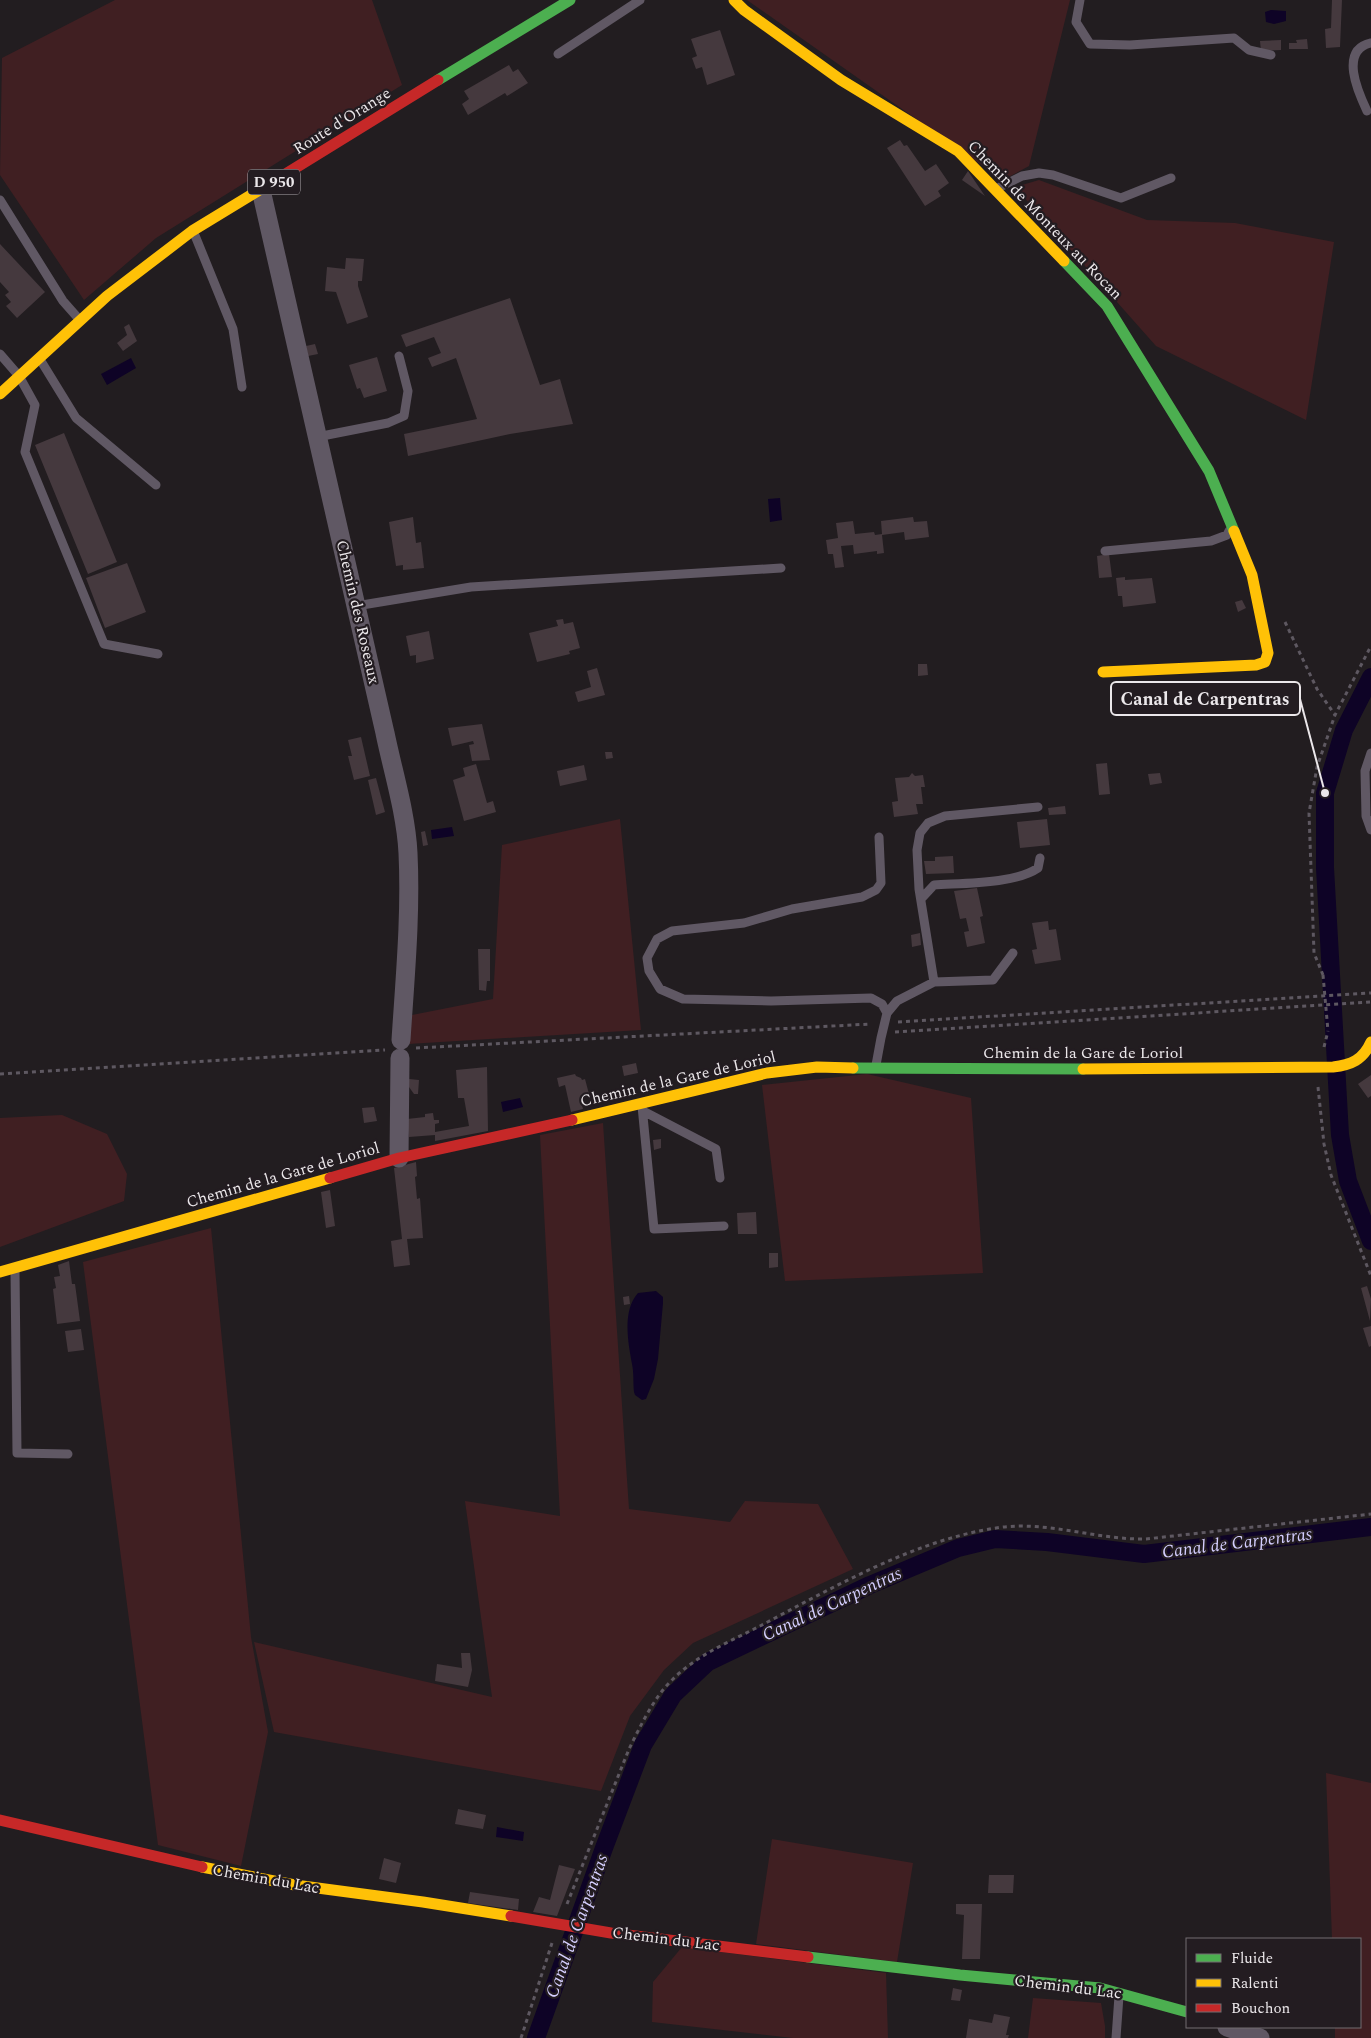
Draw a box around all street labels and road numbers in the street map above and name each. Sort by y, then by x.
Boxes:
street label: Route d'Orange [288,81,396,161]
street label: Chemin de Monteux au Rocan [962,135,1128,305]
road number: D 950 [248,170,300,194]
street label: Chemin des Roseaux [330,538,386,686]
street label: Chemin de la Gare de Loriol [983,1041,1183,1065]
street label: Chemin de la Gare de Loriol [578,1045,778,1113]
street label: Chemin de la Gare de Loriol [183,1136,383,1214]
street label: Chemin du Lac [211,1858,321,1900]
street label: Chemin du Lac [611,1920,721,1958]
street label: Chemin du Lac [1013,1968,1123,2006]

